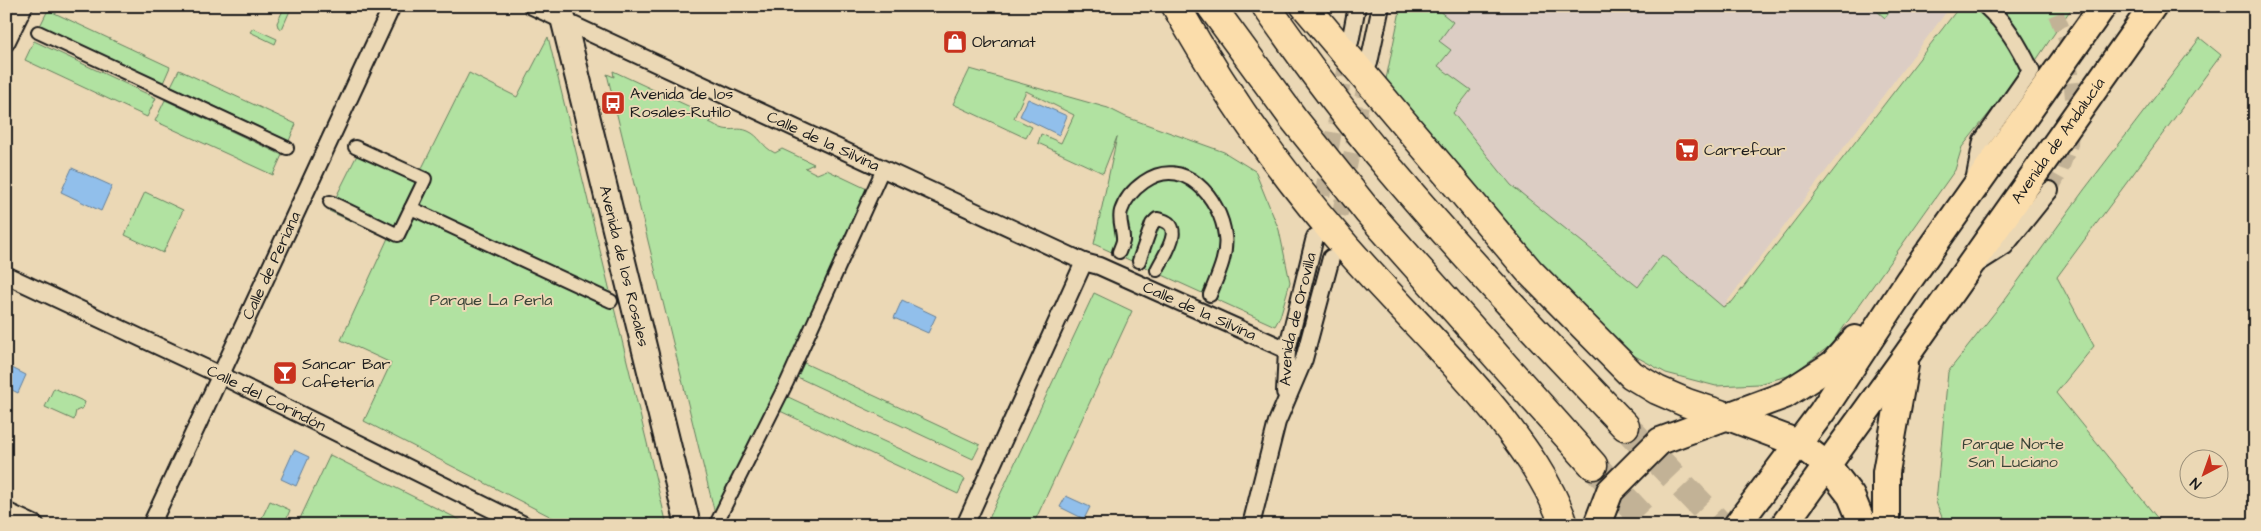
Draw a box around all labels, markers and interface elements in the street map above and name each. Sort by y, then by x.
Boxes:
shop icon: Obramat [942,29,968,55]
place label: Obramat [972,31,1036,53]
street label: Avenida de Andalucía [2006,73,2110,208]
place label: Avenida de los Rosales-Rutilo [630,83,733,123]
bus stop icon: Avenida de los Rosales-Rutilo [600,90,626,116]
street label: Calle de la Silvina [763,105,883,177]
supermarket icon: Carrefour [1674,137,1700,163]
place label: Carrefour [1704,139,1785,161]
street label: Avenida de los Rosales [594,183,655,349]
street label: Calle de Periana [237,208,306,323]
street label: Avenida de Orovilla [1274,250,1322,387]
street label: Calle de la Silvina [1139,276,1260,346]
park label: Parque La Perla [430,289,552,311]
place label: Sancar Bar Cafetería [302,353,390,393]
street label: Calle del Corindón [203,359,330,437]
bar icon: Sancar Bar Cafetería [272,360,298,386]
park label: Parque Norte San Luciano [1962,433,2064,473]
north arrow [2178,448,2228,498]
text: N [2186,472,2206,493]

